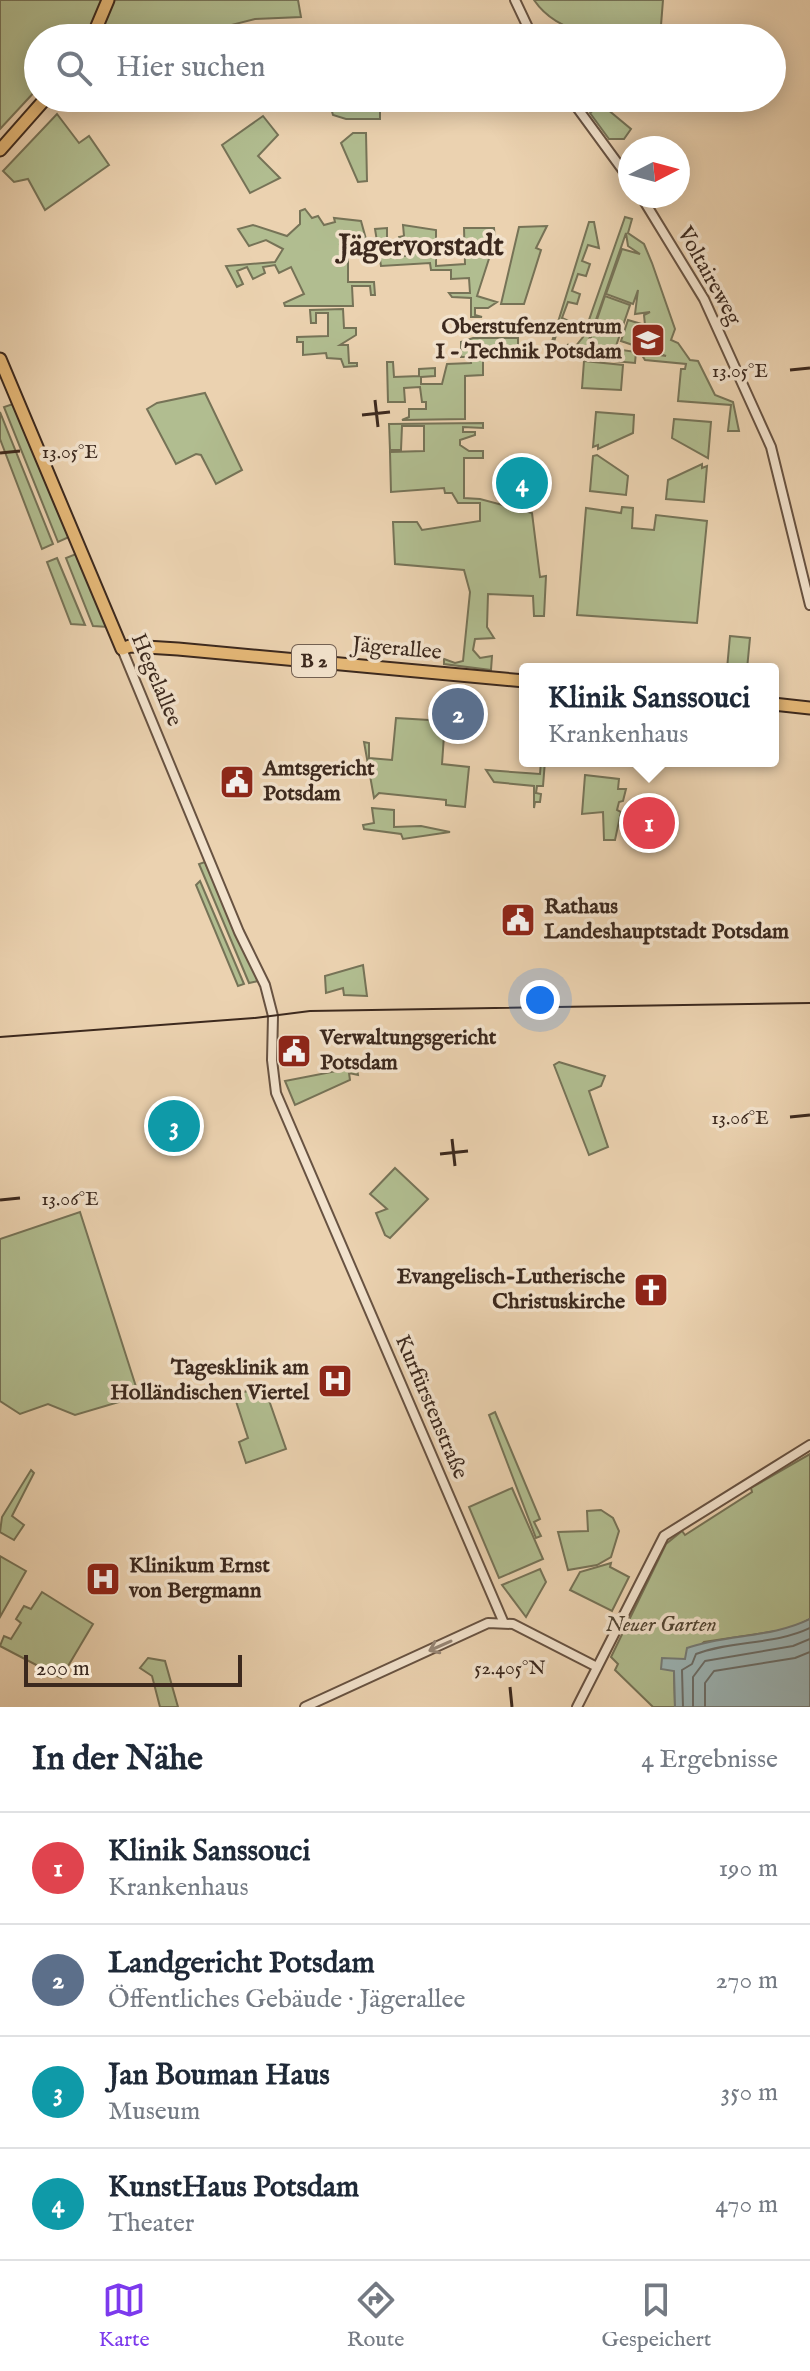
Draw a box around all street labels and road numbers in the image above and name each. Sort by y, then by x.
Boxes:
street label: Voltaireweg [670,221,748,331]
street label: Hegelallee [124,629,188,731]
street label: Jägerallee [348,631,443,667]
road number: B 2 [292,645,336,677]
street label: Kurfürstenstraße [388,1331,474,1483]

